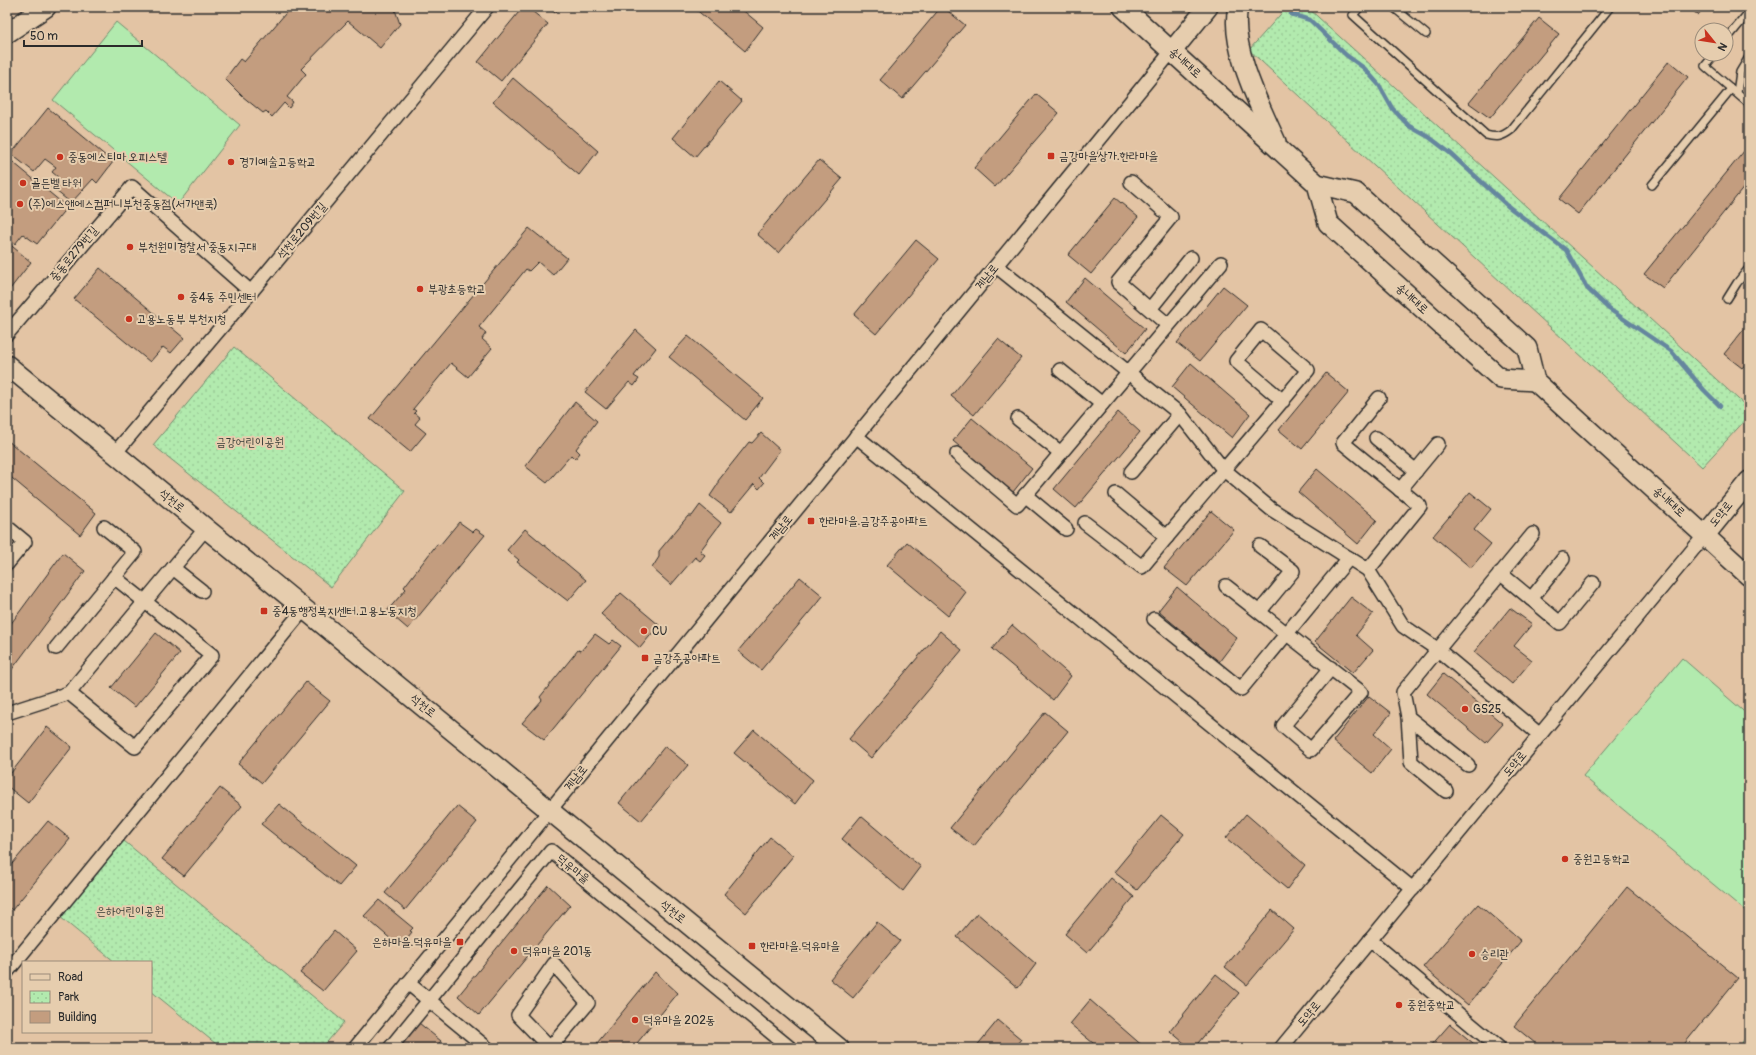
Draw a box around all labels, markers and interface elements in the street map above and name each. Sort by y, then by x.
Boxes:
scale bar [24,22,142,48]
north arrow [1694,22,1734,62]
text: 50 m [30,29,58,44]
text: N [1714,40,1730,54]
street label: 송내대로 [1166,45,1204,81]
place label: 금강마을상가.한라마을 [1059,149,1159,164]
place label: 중동에스티마 오피스텔 [68,150,168,165]
marker: 금강마을상가.한라마을 [1046,151,1056,161]
marker: 중동에스티마 오피스텔 [55,152,65,162]
place label: 경기예술고등학교 [239,155,316,170]
marker: 경기예술고등학교 [226,157,236,167]
place label: 골든벨 타워 [31,176,82,191]
marker: 골든벨 타워 [18,178,28,188]
place label: (주)에스앤에스컴퍼니부천중동점(서가앤쿡) [28,197,218,212]
marker: (주)에스앤에스컴퍼니부천중동점(서가앤쿡) [15,199,25,209]
street label: 석천로209번길 [274,199,330,262]
street label: 중동로279번길 [47,223,102,285]
place label: 부천원미경찰서 중동지구대 [138,240,256,255]
marker: 부천원미경찰서 중동지구대 [125,242,135,252]
street label: 계남로 [972,261,1002,293]
street label: 송내대로 [1393,281,1431,317]
place label: 부광초등학교 [428,282,486,297]
marker: 부광초등학교 [415,284,425,294]
place label: 중4동 주민센터 [189,290,257,305]
marker: 중4동 주민센터 [176,292,186,302]
place label: 고용노동부 부천지청 [137,312,227,327]
marker: 고용노동부 부천지청 [124,314,134,324]
park label: 금강어린이공원 [216,435,284,450]
street label: 송내대로 [1650,484,1688,520]
street label: 석천로 [156,486,188,516]
street label: 도약로 [1706,498,1736,530]
street label: 계남로 [766,512,796,544]
place label: 한라마을.금강주공아파트 [819,514,928,529]
marker: 한라마을.금강주공아파트 [806,516,816,526]
place label: 중4동행정복지센터.고용노동지청 [272,604,417,619]
marker: 중4동행정복지센터.고용노동지청 [259,606,269,616]
place label: CU [652,624,667,639]
marker: CU [639,626,649,636]
place label: 금강주공아파트 [653,651,721,666]
marker: 금강주공아파트 [640,653,650,663]
street label: 석천로 [407,691,439,721]
place label: GS25 [1473,702,1501,717]
marker: GS25 [1460,704,1470,714]
street label: 도약로 [1500,748,1530,780]
street label: 계남로 [561,762,591,794]
street label: 덕유마을 [553,851,593,887]
place label: 중원고등학교 [1573,852,1631,867]
marker: 중원고등학교 [1560,854,1570,864]
street label: 석천로 [657,897,689,927]
park label: 은하어린이공원 [96,904,164,919]
place label: 은하마을.덕유마을 [372,935,452,950]
marker: 은하마을.덕유마을 [455,937,465,947]
place label: 한라마을.덕유마을 [760,939,840,954]
marker: 한라마을.덕유마을 [747,941,757,951]
place label: 덕유마을 201동 [522,944,592,959]
marker: 덕유마을 201동 [509,946,519,956]
place label: 승리관 [1480,947,1509,962]
marker: 승리관 [1467,949,1477,959]
legend [22,961,152,1033]
text: Road [58,970,83,985]
text: Park [58,990,79,1005]
street label: 도약로 [1294,998,1324,1030]
place label: 중원중학교 [1407,998,1455,1013]
marker: 중원중학교 [1394,1000,1404,1010]
text: Building [58,1010,97,1025]
place label: 덕유마을 202동 [643,1013,716,1028]
marker: 덕유마을 202동 [630,1015,640,1025]

